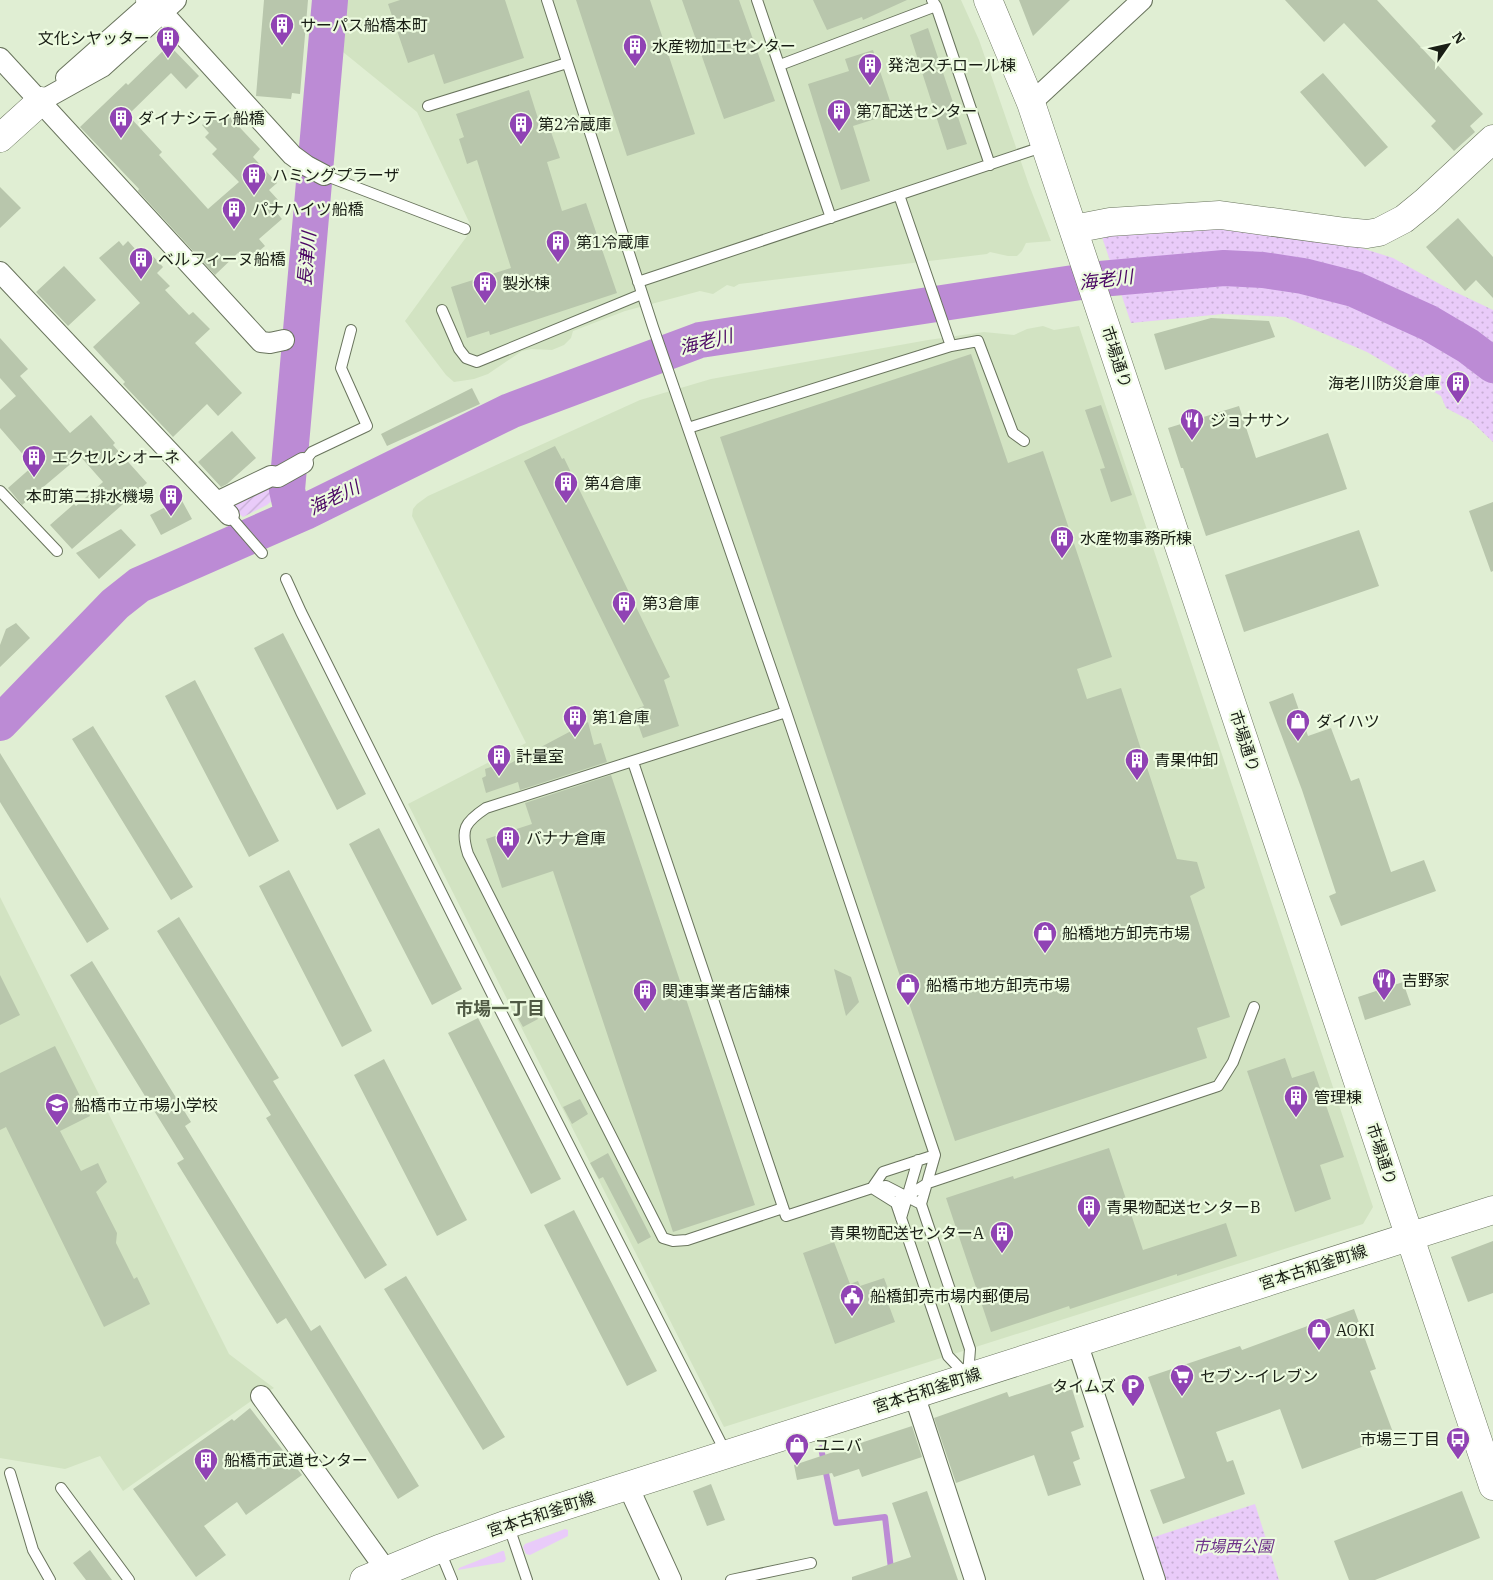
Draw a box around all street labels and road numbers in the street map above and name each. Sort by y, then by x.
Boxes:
street label: 市場通り [1098,323,1136,391]
street label: 市場通り [1226,707,1264,775]
street label: 市場通り [1363,1120,1401,1188]
street label: 宮本古和釜町線 [1257,1240,1369,1294]
street label: 宮本古和釜町線 [871,1363,983,1417]
street label: 宮本古和釜町線 [485,1487,597,1541]

